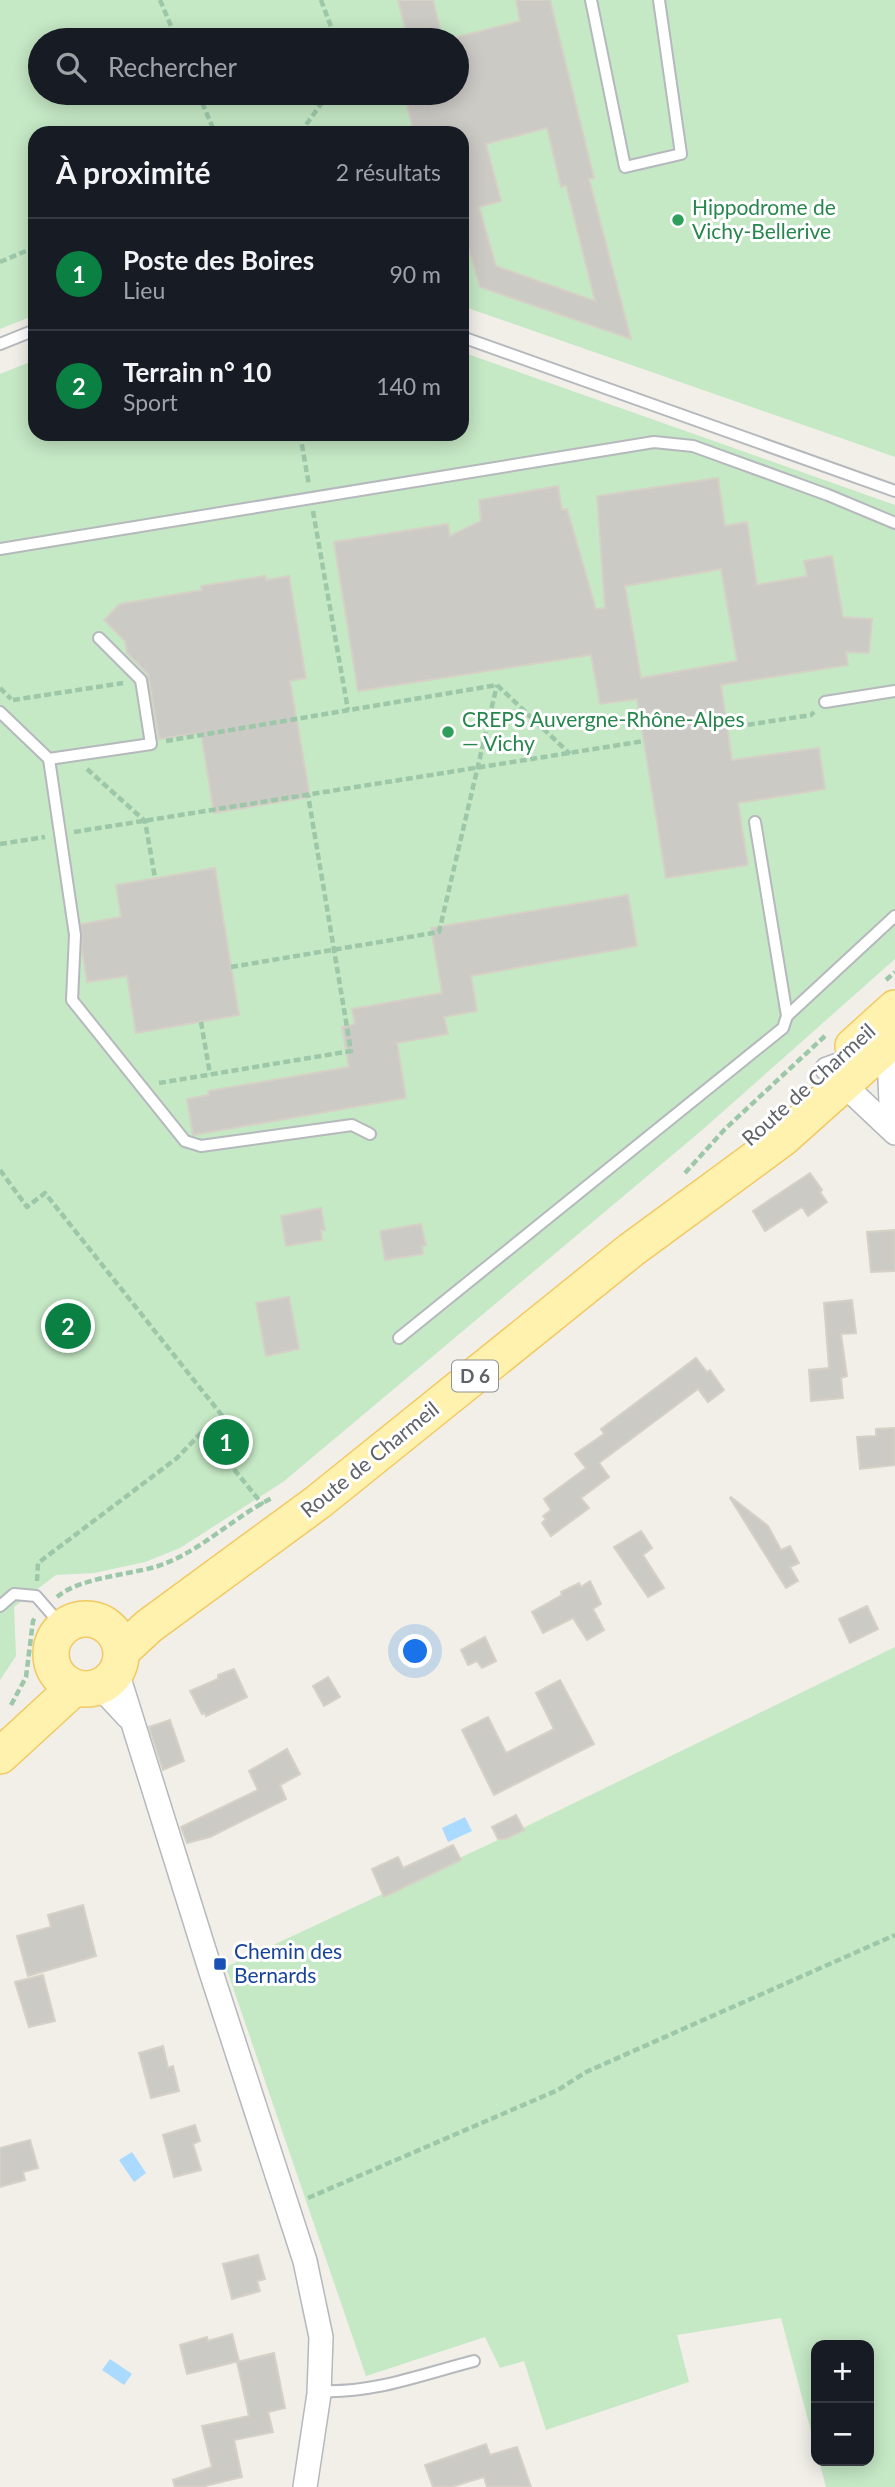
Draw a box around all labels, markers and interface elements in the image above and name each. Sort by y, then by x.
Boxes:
search box [28,28,469,105]
icon: search [52,48,90,86]
text: Rechercher [108,51,237,83]
text: À proximité [56,154,211,190]
text: 2 résultats [336,158,441,186]
place label: Hippodrome de Vichy-Bellerive [692,194,836,243]
marker: Hippodrome de Vichy-Bellerive [670,212,686,228]
text: Poste des Boires [123,244,314,276]
text: 1 [72,260,86,288]
text: 90 m [390,260,441,288]
text: Lieu [123,276,165,304]
text: Terrain n° 10 [123,356,271,388]
text: 2 [72,372,86,400]
text: 140 m [376,372,441,400]
text: Sport [123,388,178,416]
place label: CREPS Auvergne-Rhône-Alpes — Vichy [462,706,745,755]
marker: CREPS Auvergne-Rhône-Alpes — Vichy [440,724,456,740]
street label: Route de Charmeil [736,1018,880,1150]
pin: 2 [45,1300,91,1352]
road number: D 6 [452,1360,498,1392]
street label: Route de Charmeil [295,1395,443,1522]
pin: 1 [203,1416,249,1468]
your location [398,1634,432,1668]
place label: Chemin des Bernards [234,1938,342,1987]
marker: Chemin des Bernards [212,1956,228,1972]
map controls [811,2340,874,2466]
button: + [811,2340,874,2403]
button: − [811,2403,874,2466]

